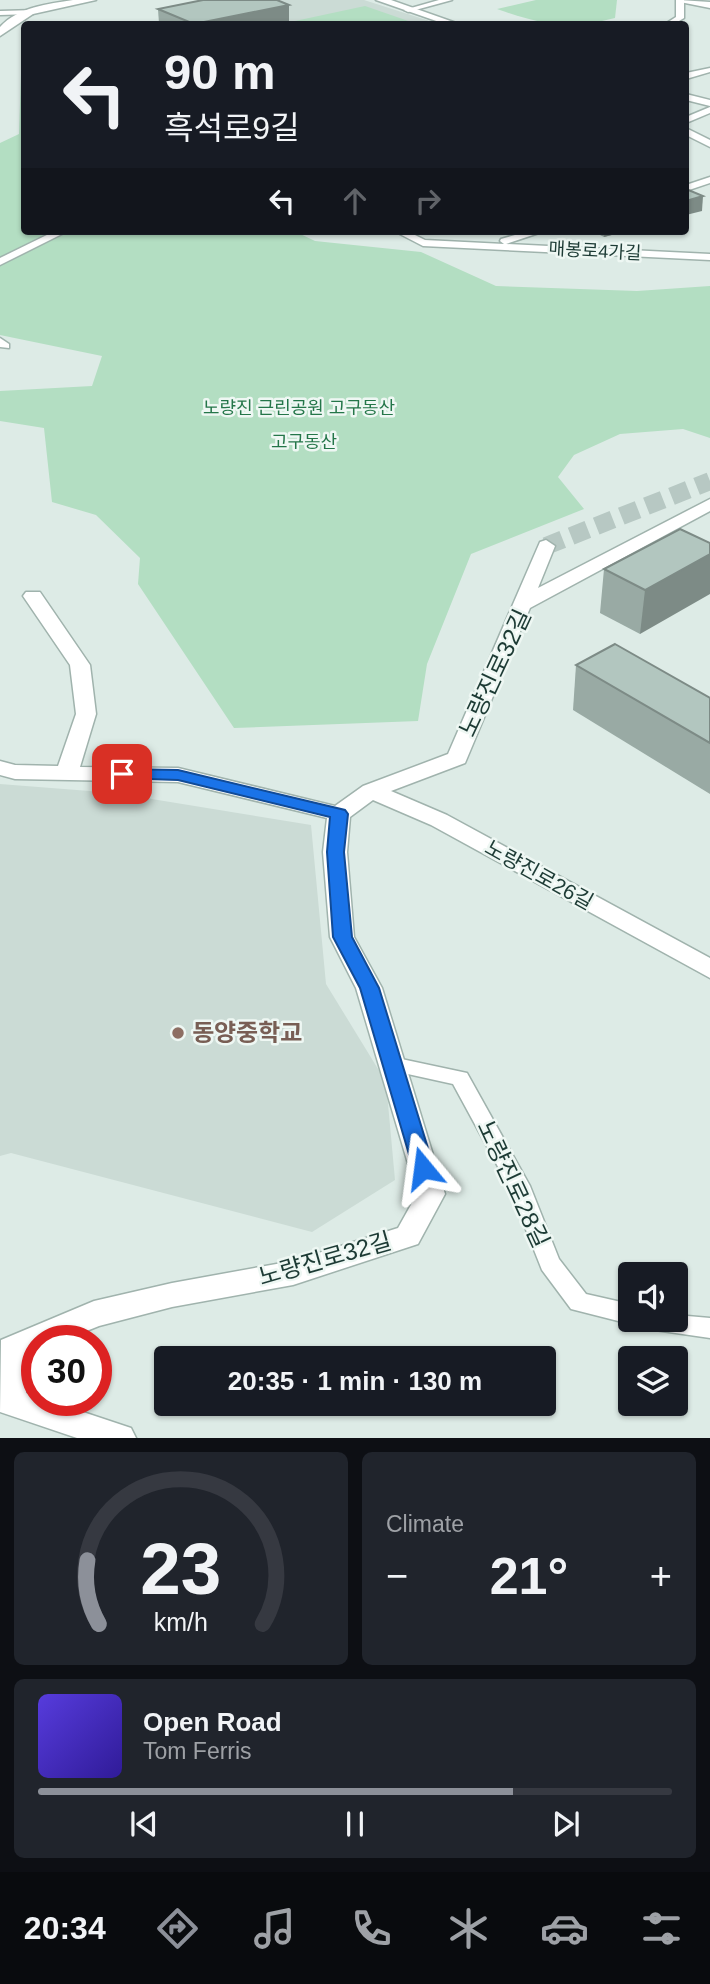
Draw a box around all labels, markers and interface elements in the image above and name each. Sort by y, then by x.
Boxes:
text: 90 m [164,45,276,99]
icon: left [49,49,140,140]
text: 흑석로9길 [164,110,300,146]
icon: left [263,182,301,220]
icon: ahead [336,182,374,220]
icon: right [409,182,447,220]
street label: 매봉로4가길 [548,239,642,263]
park label: 노량진 근린공원 고구동산 [203,398,395,418]
park label: 고구동산 [271,432,337,452]
street label: 노량진로32길 [453,605,536,741]
pin [92,744,152,804]
icon: arrive [103,755,141,793]
street label: 노량진로26길 [481,835,597,914]
place label: 동양중학교 [192,1019,302,1046]
marker: 동양중학교 [170,1025,186,1041]
street label: 노량진로28길 [472,1116,555,1252]
position arrow [386,1131,460,1205]
street label: 노량진로32길 [255,1227,394,1290]
map controls [618,1262,688,1416]
button: sound [618,1262,688,1332]
speed limit sign: 30 [21,1325,112,1416]
button: layers [618,1346,688,1416]
text: 20:35 · 1 min · 130 m [228,1366,482,1396]
text: Climate [386,1511,464,1537]
text: 23 [141,1529,221,1610]
text: 21° [490,1547,568,1605]
text: − [386,1555,408,1597]
text: + [650,1555,672,1597]
text: km/h [154,1608,208,1636]
text: Open Road [143,1707,282,1737]
text: Tom Ferris [143,1738,252,1764]
icon: previous [125,1805,163,1843]
icon: pause [336,1805,374,1843]
icon: next [547,1805,585,1843]
icon: directions [153,1904,202,1953]
icon: music [250,1904,299,1953]
icon: phone [347,1904,396,1953]
icon: climate [444,1904,493,1953]
icon: car [540,1904,589,1953]
icon: filters [637,1904,686,1953]
text: 20:34 [24,1910,106,1946]

